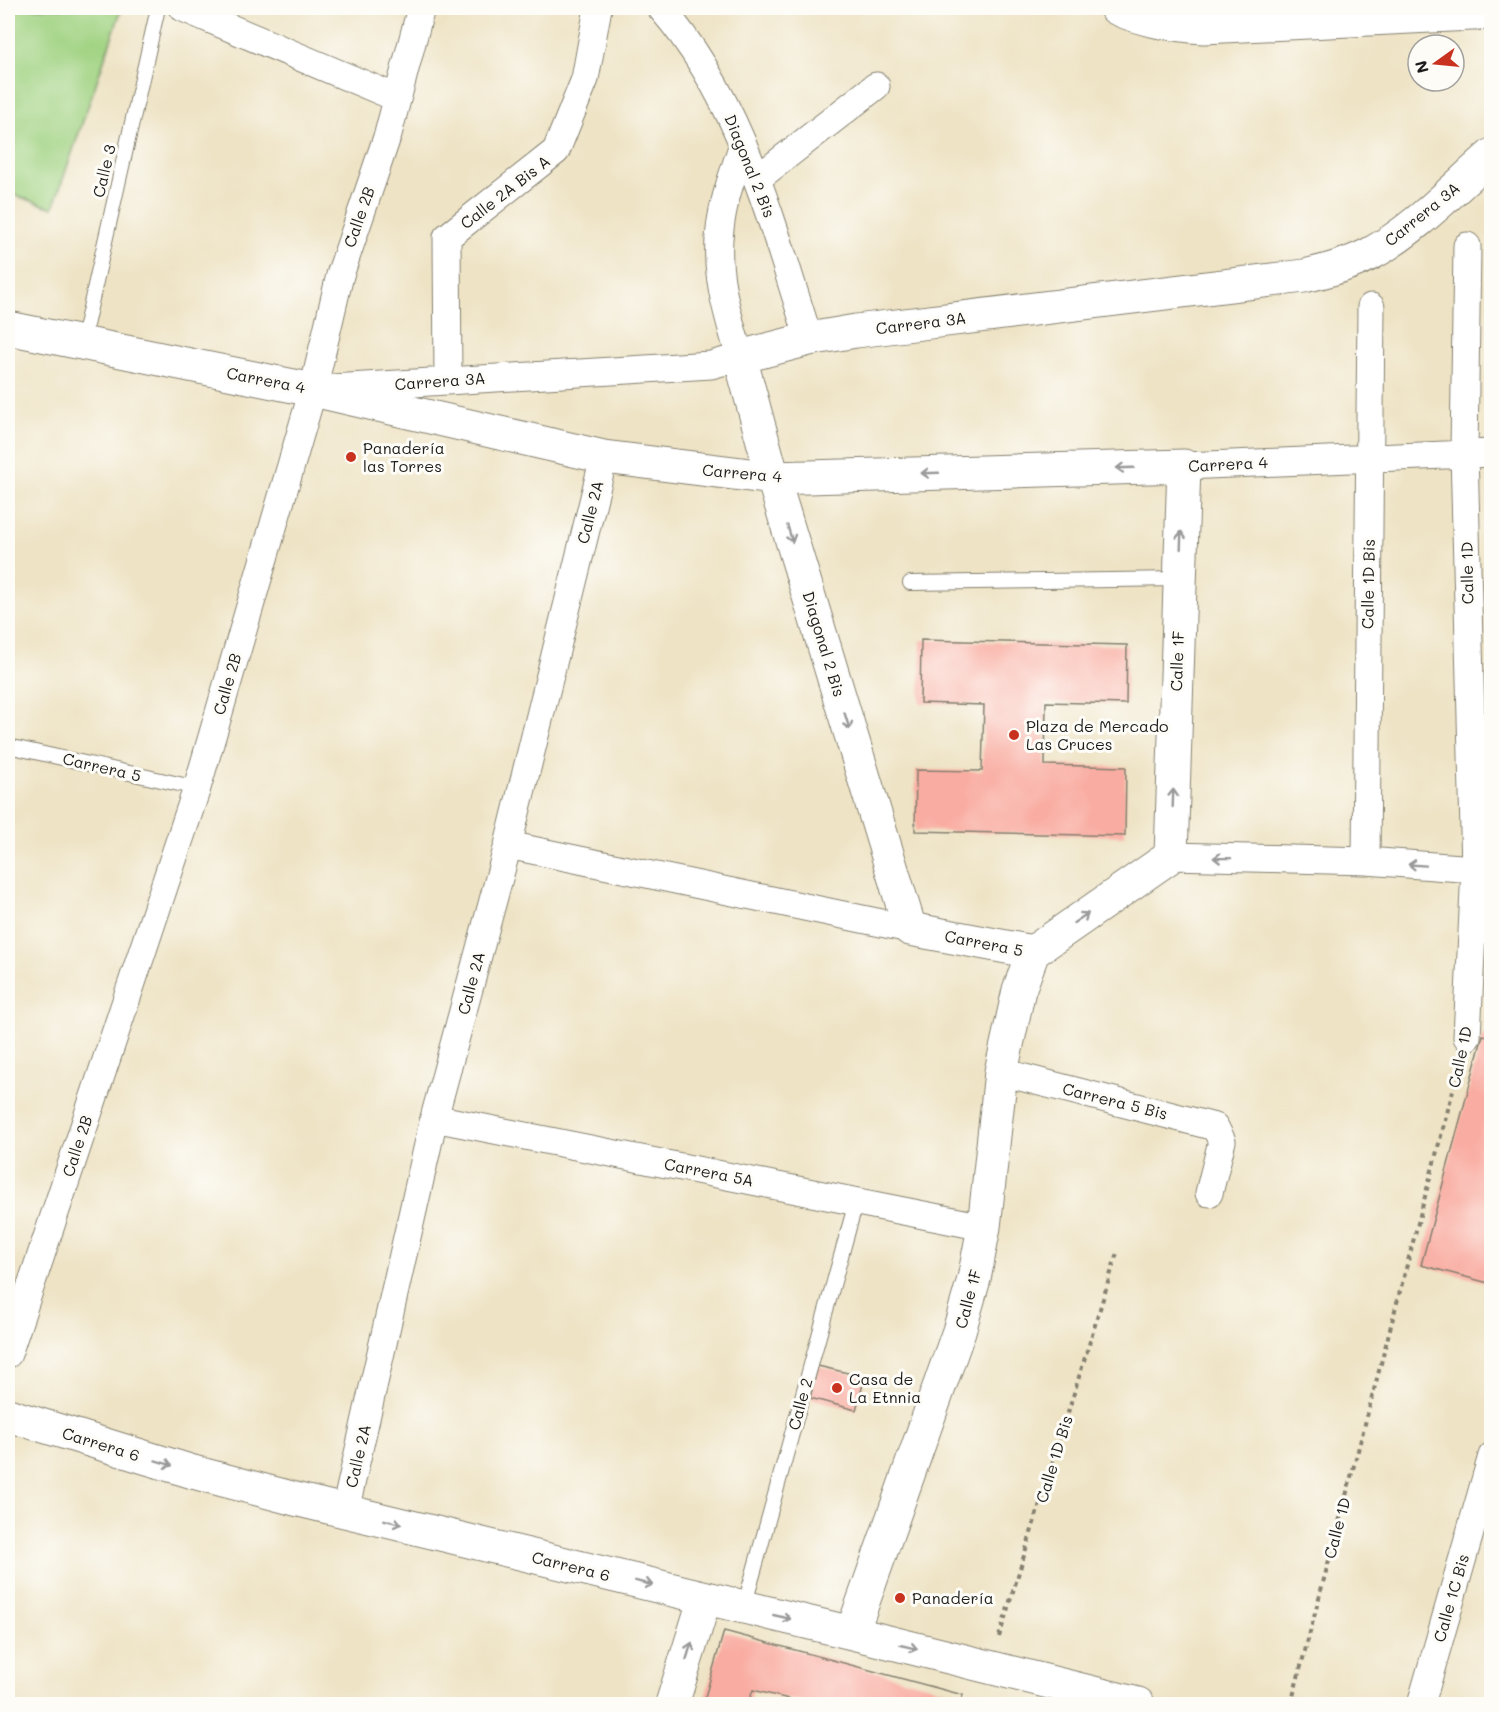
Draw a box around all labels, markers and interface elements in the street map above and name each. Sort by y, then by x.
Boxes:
north arrow [1406,33,1466,93]
text: N [1409,58,1433,76]
street label: Diagonal 2 Bis [720,111,781,220]
street label: Calle 3 [87,142,120,199]
street label: Calle 2A Bis A [456,150,554,233]
street label: Carrera 3A [1380,177,1464,250]
street label: Calle 2B [338,183,379,250]
street label: Carrera 3A [875,307,967,338]
street label: Carrera 4 [225,362,308,398]
street label: Carrera 3A [394,367,486,394]
place label: Panadería las Torres [363,437,445,476]
marker: Panadería las Torres [344,450,358,464]
street label: Carrera 4 [1188,451,1269,476]
street label: Carrera 4 [701,459,783,486]
one-way arrow [1116,462,1136,474]
one-way arrow [921,468,941,479]
street label: Calle 2A [572,478,607,546]
one-way arrow [785,524,796,543]
one-way arrow [1176,531,1187,551]
street label: Calle 1D Bis [1356,539,1379,629]
street label: Calle 1D [1455,542,1478,604]
street label: Diagonal 2 Bis [798,589,850,699]
street label: Calle 1F [1165,630,1188,692]
street label: Calle 2B [208,650,245,717]
one-way arrow [842,711,853,730]
place label: Plaza de Mercado Las Cruces [1026,715,1169,754]
marker: Plaza de Mercado Las Cruces [1007,728,1021,742]
street label: Carrera 5 [61,747,143,786]
one-way arrow [1167,788,1178,808]
one-way arrow [1212,852,1232,863]
one-way arrow [1407,859,1427,870]
one-way arrow [1072,912,1089,924]
street label: Carrera 5 [943,925,1025,960]
street label: Calle 2A [452,949,489,1017]
street label: Calle 1D [1443,1024,1476,1090]
street label: Carrera 5 Bis [1060,1077,1170,1124]
street label: Calle 2B [57,1112,96,1179]
street label: Carrera 5A [662,1153,756,1190]
street label: Calle 1F [950,1267,986,1331]
place label: Casa de La Etnnia [849,1368,921,1407]
street label: Calle 2 [782,1375,817,1432]
marker: Casa de La Etnnia [830,1381,844,1395]
street label: Calle 1D Bis [1030,1413,1077,1505]
street label: Carrera 6 [60,1422,143,1465]
street label: Calle 2A [340,1422,375,1490]
one-way arrow [154,1458,173,1469]
street label: Calle 1D [1318,1495,1355,1561]
one-way arrow [383,1517,402,1529]
street label: Carrera 6 [530,1546,613,1585]
street label: Calle 1C Bis [1428,1551,1473,1644]
one-way arrow [634,1578,653,1590]
place label: Panadería [912,1587,994,1608]
marker: Panadería [893,1591,907,1605]
one-way arrow [772,1611,791,1623]
one-way arrow [684,1642,695,1661]
one-way arrow [899,1642,918,1654]

